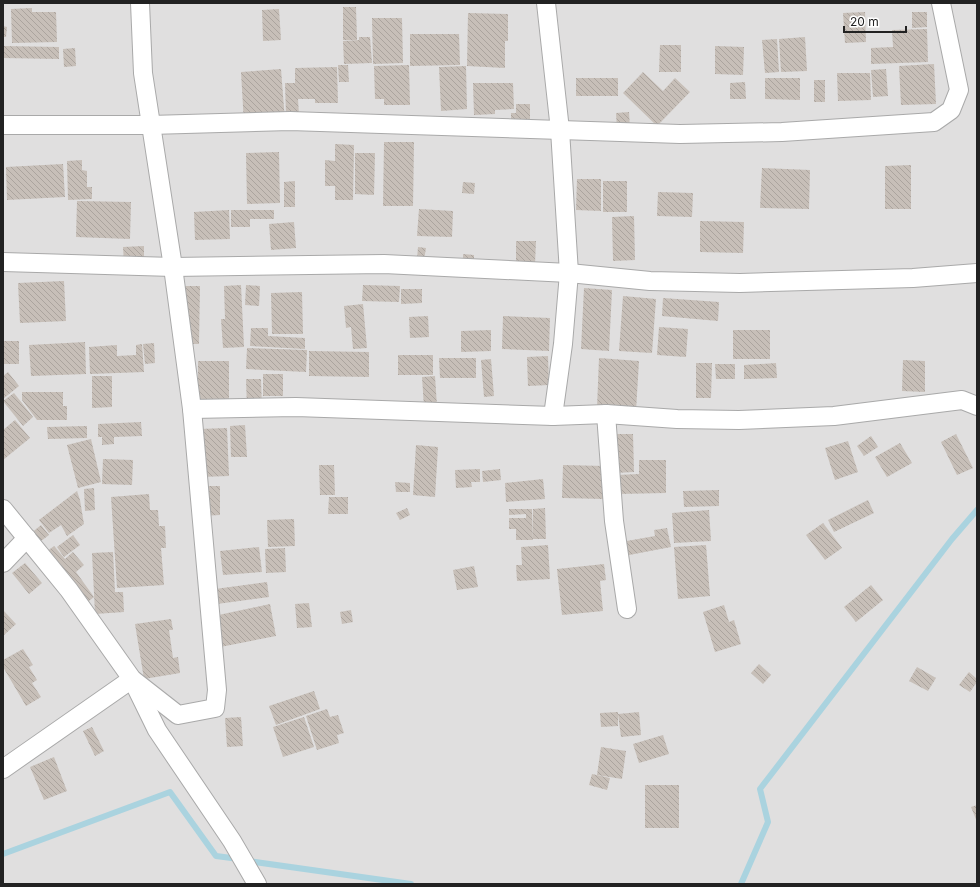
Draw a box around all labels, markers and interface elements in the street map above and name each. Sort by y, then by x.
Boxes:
scale bar [844,8,906,34]
text: 20 m [850,14,879,29]

